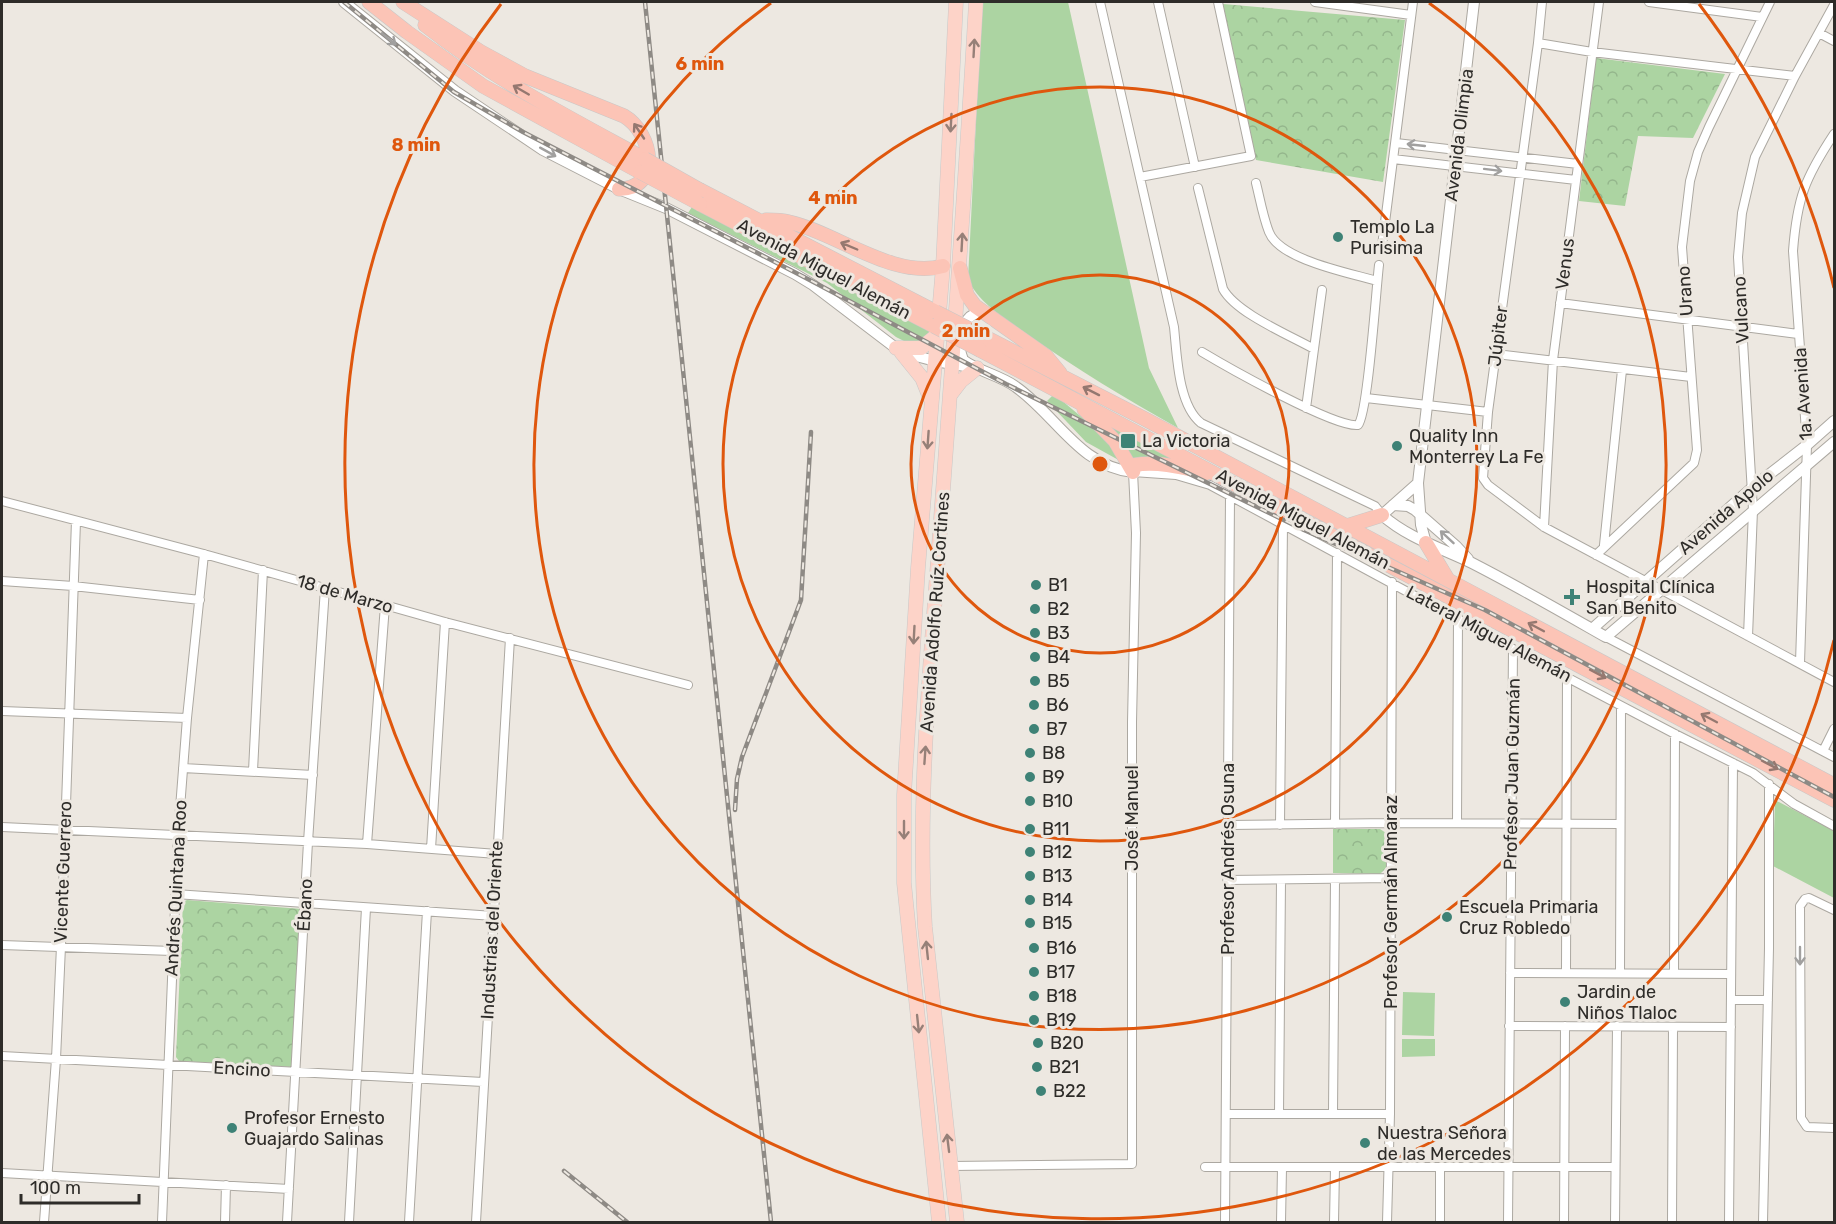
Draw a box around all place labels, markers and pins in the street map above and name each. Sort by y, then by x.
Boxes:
place label: Templo La Purisima [1350,216,1435,259]
marker: Templo La Purisima [1331,230,1345,244]
place label: Quality Inn Monterrey La Fe [1409,425,1544,468]
place label: La Victoria [1142,430,1231,452]
marker: La Victoria [1119,432,1137,450]
marker: Quality Inn Monterrey La Fe [1390,439,1404,453]
centre of rings [1090,454,1110,474]
place label: B1 [1048,574,1068,596]
place label: Hospital Clínica San Benito [1586,576,1715,619]
marker: B1 [1029,578,1043,592]
marker: Hospital Clínica San Benito [1563,588,1581,606]
place label: B2 [1047,598,1070,620]
marker: B2 [1028,602,1042,616]
place label: B3 [1047,622,1070,644]
marker: B3 [1028,626,1042,640]
place label: B4 [1047,646,1070,668]
marker: B4 [1028,650,1042,664]
place label: B5 [1047,670,1070,692]
marker: B5 [1028,674,1042,688]
place label: B6 [1046,694,1069,716]
marker: B6 [1027,698,1041,712]
place label: B7 [1046,718,1067,740]
marker: B7 [1027,722,1041,736]
place label: B8 [1042,742,1065,764]
marker: B8 [1023,746,1037,760]
place label: B9 [1042,766,1065,788]
marker: B9 [1023,770,1037,784]
place label: B10 [1042,790,1073,812]
marker: B10 [1023,794,1037,808]
place label: B11 [1042,818,1069,840]
marker: B11 [1023,822,1037,836]
place label: B12 [1042,841,1072,863]
marker: B12 [1023,845,1037,859]
place label: B13 [1042,865,1073,887]
marker: B13 [1023,869,1037,883]
place label: B14 [1042,889,1073,911]
marker: B14 [1023,893,1037,907]
place label: Escuela Primaria Cruz Robledo [1459,896,1598,939]
marker: Escuela Primaria Cruz Robledo [1440,910,1454,924]
place label: B15 [1042,912,1072,934]
marker: B15 [1023,916,1037,930]
place label: B16 [1046,937,1077,959]
marker: B16 [1027,941,1041,955]
place label: B17 [1046,961,1075,983]
marker: B17 [1027,965,1041,979]
place label: Jardin de Niños Tlaloc [1577,981,1677,1024]
place label: B18 [1046,985,1077,1007]
marker: B18 [1027,989,1041,1003]
marker: Jardin de Niños Tlaloc [1558,995,1572,1009]
place label: B19 [1046,1009,1076,1031]
marker: B19 [1027,1013,1041,1027]
place label: B20 [1050,1032,1084,1054]
marker: B20 [1031,1036,1045,1050]
place label: B21 [1049,1056,1079,1078]
marker: B21 [1030,1060,1044,1074]
place label: B22 [1053,1080,1086,1102]
marker: B22 [1034,1084,1048,1098]
place label: Profesor Ernesto Guajardo Salinas [244,1107,385,1150]
marker: Profesor Ernesto Guajardo Salinas [225,1121,239,1135]
place label: Nuestra Señora de las Mercedes [1377,1122,1511,1165]
marker: Nuestra Señora de las Mercedes [1358,1136,1372,1150]

